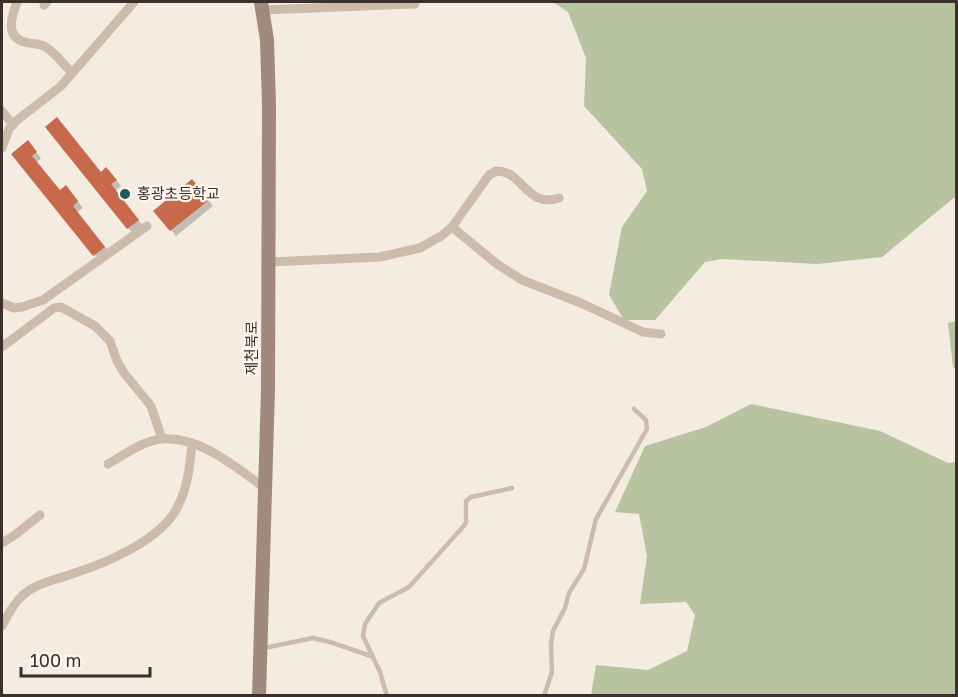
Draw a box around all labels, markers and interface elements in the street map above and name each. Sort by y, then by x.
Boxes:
place label: 홍광초등학교 [137,184,220,202]
marker: 홍광초등학교 [118,187,132,201]
street label: 제천북로 [242,320,260,376]
scale bar [21,640,150,678]
text: 100 m [30,649,81,671]

